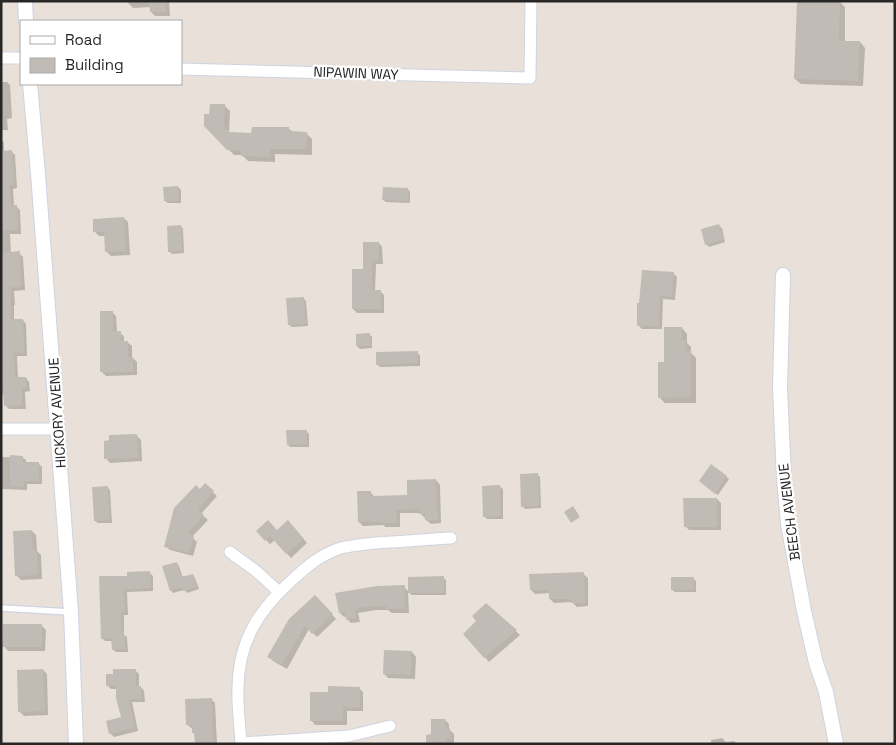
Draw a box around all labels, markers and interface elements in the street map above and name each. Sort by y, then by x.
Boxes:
legend [20,20,182,85]
text: Road [65,30,102,49]
text: Building [65,55,124,74]
street label: NIPAWIN WAY [313,63,399,84]
street label: HICKORY AVENUE [44,357,70,469]
street label: BEECH AVENUE [774,462,804,562]

